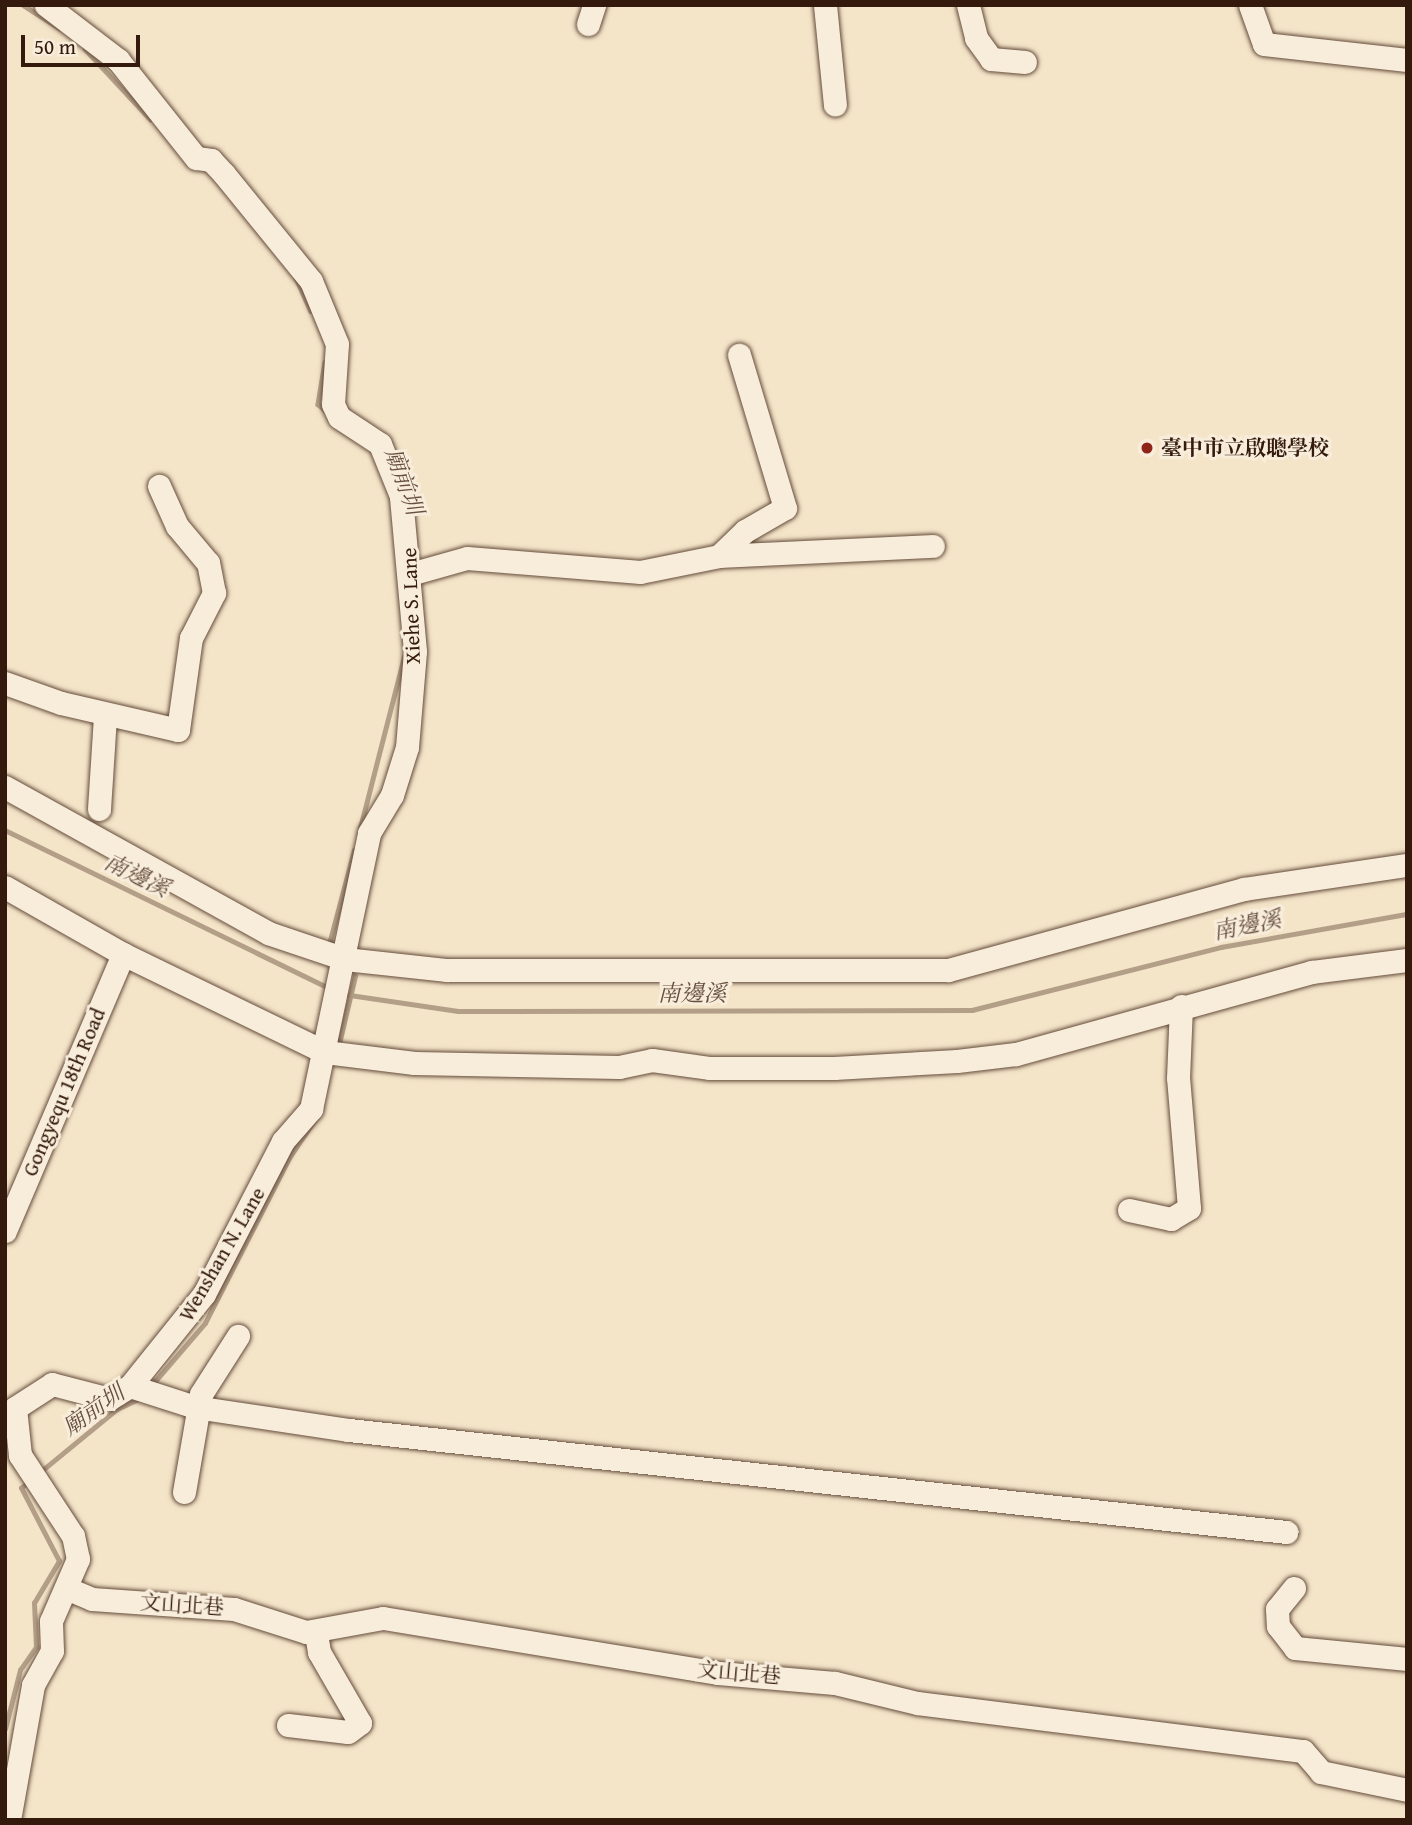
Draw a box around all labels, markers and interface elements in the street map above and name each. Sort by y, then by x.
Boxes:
scale bar [24,21,144,65]
text: 50 m [34,31,76,62]
place label: 臺中市立啟聰學校 [1161,435,1329,461]
marker: 臺中市立啟聰學校 [1139,440,1155,456]
water label: 廟前圳 [379,444,429,518]
street label: Xiehe S. Lane [396,547,426,665]
water label: 南邊溪 [100,847,174,903]
water label: 南邊溪 [1211,905,1283,945]
water label: 南邊溪 [658,979,726,1007]
street label: Gongyequ 18th Road [17,1004,111,1180]
street label: Wenshan N. Lane [173,1183,271,1325]
water label: 廟前圳 [57,1379,129,1441]
street label: 文山北巷 [139,1590,225,1620]
street label: 文山北巷 [696,1657,782,1689]

